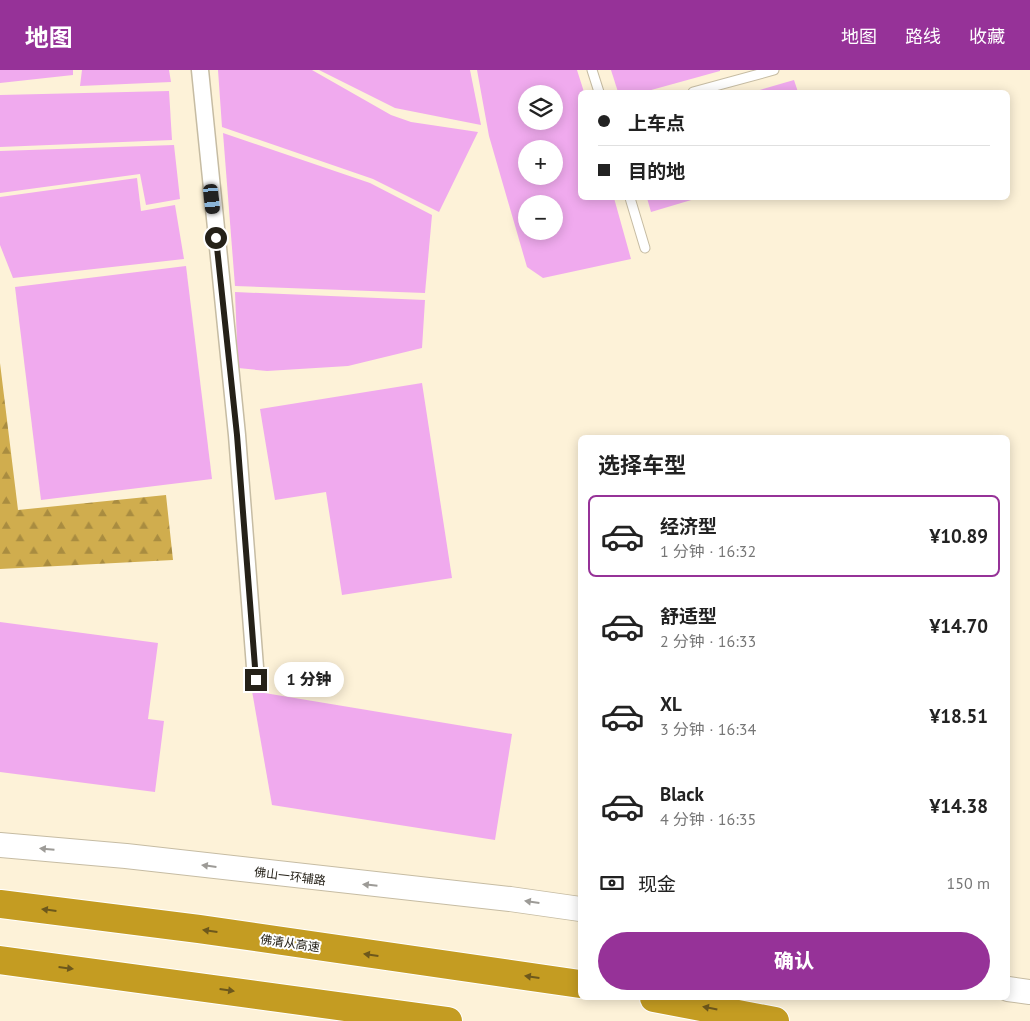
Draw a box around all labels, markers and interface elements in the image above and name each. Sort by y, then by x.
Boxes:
text: 地图 [25,22,73,53]
text: 地图 [841,25,877,48]
text: 路线 [905,25,941,48]
text: 收藏 [969,25,1005,48]
map controls [518,85,563,240]
button: layers [518,85,563,130]
text: 上车点 [628,111,685,135]
button: + [518,140,563,185]
text: 目的地 [628,159,685,183]
car [202,183,221,215]
button: − [518,195,563,240]
route start [205,227,227,249]
text: 选择车型 [598,451,686,479]
icon: car [600,514,645,559]
text: 经济型 [660,514,717,538]
text: ¥10.89 [929,524,988,548]
text: 1 分钟 · 16:32 [660,541,756,561]
icon: car [600,604,645,649]
text: 舒适型 [660,604,717,628]
text: ¥14.70 [929,614,988,638]
text: 2 分钟 · 16:33 [660,631,756,651]
callout: 1 分钟 [274,662,344,698]
route end [245,669,267,691]
text: 1 分钟 [286,669,332,689]
text: XL [660,692,682,716]
icon: car [600,694,645,739]
text: ¥18.51 [929,704,988,728]
text: 3 分钟 · 16:34 [660,719,756,739]
text: Black [660,782,704,806]
icon: car [600,784,645,829]
text: ¥14.38 [929,794,988,818]
text: 4 分钟 · 16:35 [660,809,756,829]
one-way arrow [39,845,55,853]
one-way arrow [201,862,217,870]
street label: 佛山一环辅路 [253,864,327,888]
icon: cash [598,869,626,897]
text: 现金 [638,872,676,896]
text: 150 m [947,873,990,893]
one-way arrow [362,881,378,889]
one-way arrow [523,898,539,906]
one-way arrow [41,906,57,914]
one-way arrow [202,927,218,935]
street label: 佛清从高速 [259,931,321,955]
button: 确认 [598,932,990,990]
one-way arrow [363,950,379,958]
one-way arrow [58,964,74,972]
one-way arrow [523,973,539,981]
one-way arrow [219,987,235,995]
one-way arrow [701,1004,717,1012]

